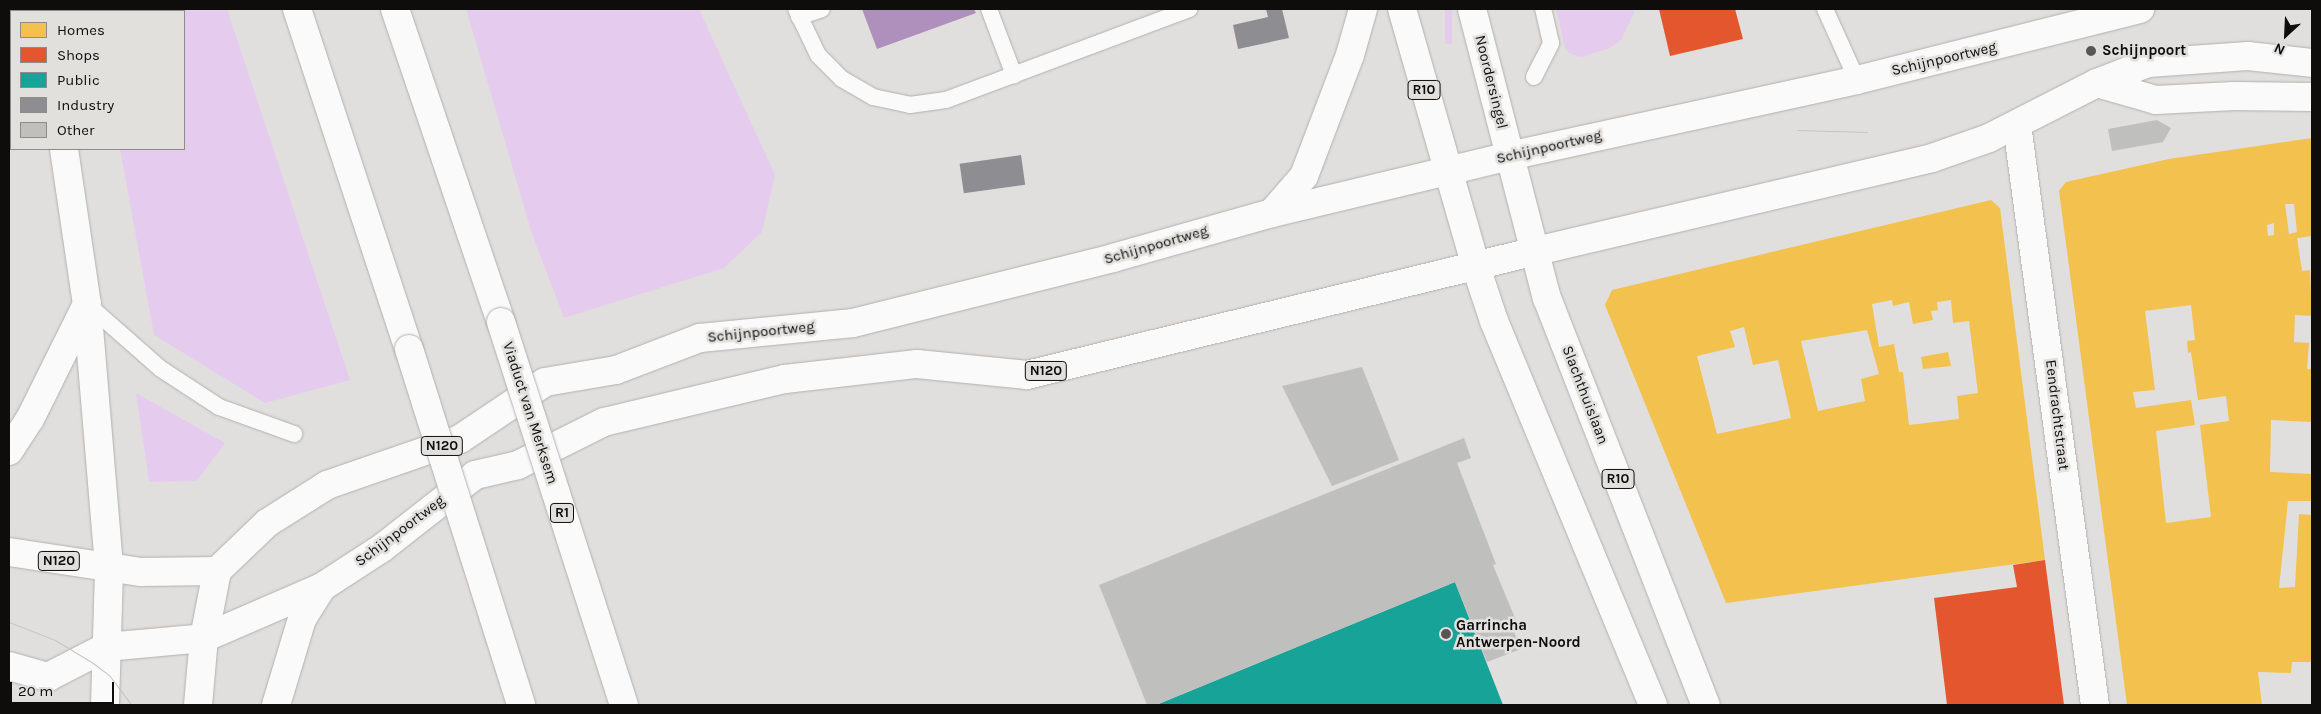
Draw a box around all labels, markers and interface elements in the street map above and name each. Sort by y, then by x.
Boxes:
legend [10,10,185,150]
north arrow [2261,10,2311,60]
text: Homes [57,21,105,39]
street label: Noordersingel [1471,33,1511,131]
street label: Schijnpoortweg [1890,38,1998,80]
text: N [2271,39,2288,59]
place label: Schijnpoort [2102,42,2186,60]
marker: Schijnpoort [2084,44,2098,58]
text: Shops [57,46,100,64]
text: Public [57,71,100,89]
road number: R10 [1406,78,1442,102]
text: Industry [57,96,114,114]
text: Other [57,121,95,139]
street label: Schijnpoortweg [1495,126,1603,168]
street label: Schijnpoortweg [1102,222,1210,268]
street label: Schijnpoortweg [707,317,815,347]
street label: Viaduct van Merksem [499,340,561,486]
street label: Slachthuislaan [1558,343,1612,447]
street label: Eendrachtstraat [2041,359,2073,471]
road number: N120 [1025,360,1067,382]
road number: N120 [421,434,463,458]
road number: R10 [1600,468,1636,490]
street label: Schijnpoortweg [352,492,448,570]
road number: R1 [550,502,574,524]
road number: N120 [38,550,80,572]
place label: Garrincha Antwerpen-Noord [1456,616,1581,651]
marker: Garrincha Antwerpen-Noord [1440,628,1452,640]
scale bar [12,672,116,704]
text: 20 m [18,682,53,700]

